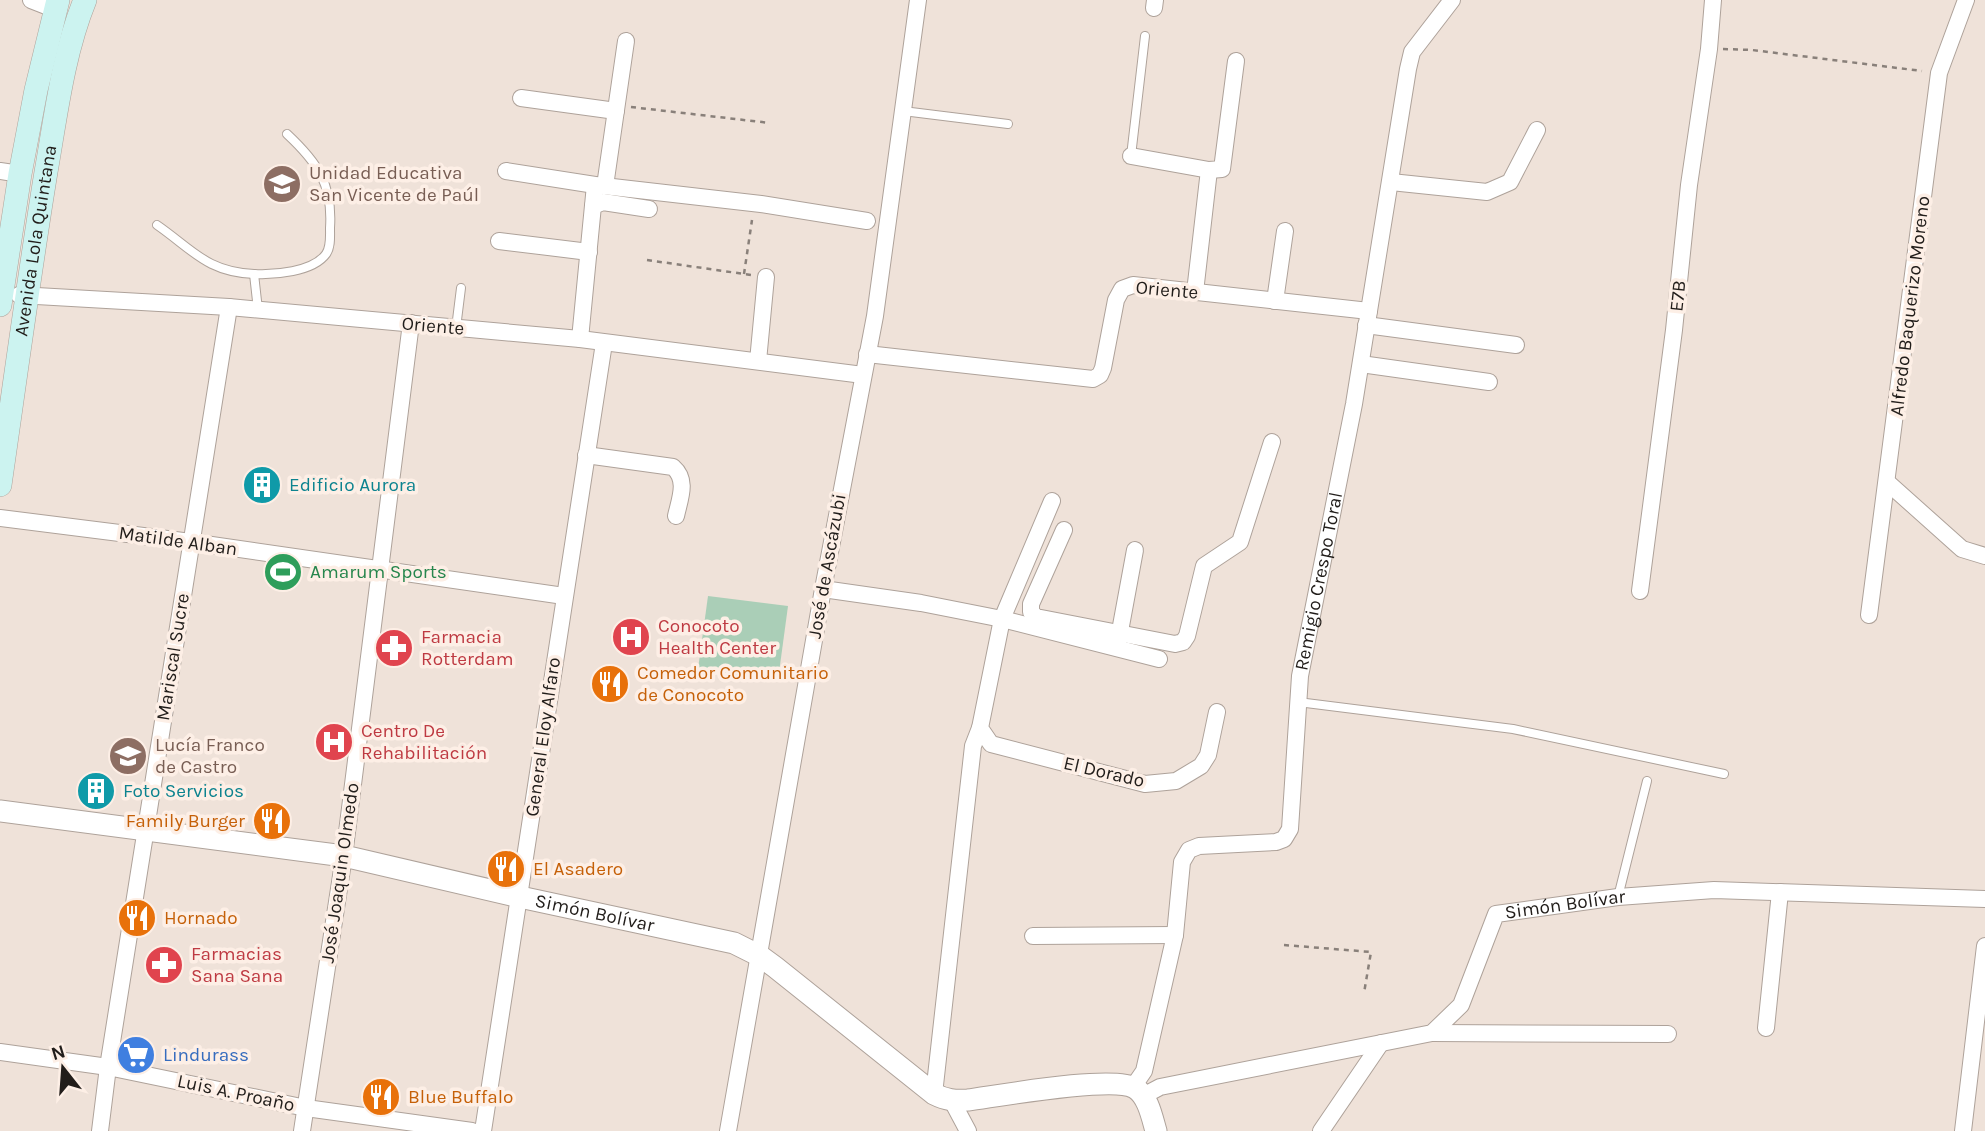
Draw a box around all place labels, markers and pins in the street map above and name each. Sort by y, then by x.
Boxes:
place label: Unidad Educativa San Vicente de Paúl [309,162,479,206]
school or university icon: Unidad Educativa San Vicente de Paúl [261,163,303,205]
building icon: Edificio Aurora [241,464,283,506]
place label: Edificio Aurora [289,474,416,496]
sports icon: Amarum Sports [262,551,304,593]
place label: Amarum Sports [310,561,447,583]
place label: Conocoto Health Center [658,615,776,659]
hospital icon: Conocoto Health Center [610,616,652,658]
place label: Farmacia Rotterdam [421,626,513,670]
pharmacy icon: Farmacia Rotterdam [373,627,415,669]
place label: Comedor Comunitario de Conocoto [637,662,829,706]
restaurant icon: Comedor Comunitario de Conocoto [589,663,631,705]
place label: Centro De Rehabilitación [361,720,487,764]
hospital icon: Centro De Rehabilitación [313,721,355,763]
place label: Lucía Franco de Castro [155,734,265,778]
school or university icon: Lucía Franco de Castro [107,735,149,777]
building icon: Foto Servicios [75,770,117,812]
place label: Foto Servicios [123,780,244,802]
restaurant icon: Family Burger [251,800,293,842]
place label: Family Burger [126,810,245,832]
restaurant icon: El Asadero [485,848,527,890]
place label: El Asadero [533,858,623,880]
restaurant icon: Hornado [116,897,158,939]
place label: Hornado [164,907,238,929]
place label: Farmacias Sana Sana [191,943,283,987]
pharmacy icon: Farmacias Sana Sana [143,944,185,986]
supermarket icon: Lindurass [115,1034,157,1076]
place label: Lindurass [163,1044,249,1066]
restaurant icon: Blue Buffalo [360,1076,402,1118]
place label: Blue Buffalo [408,1086,513,1108]

